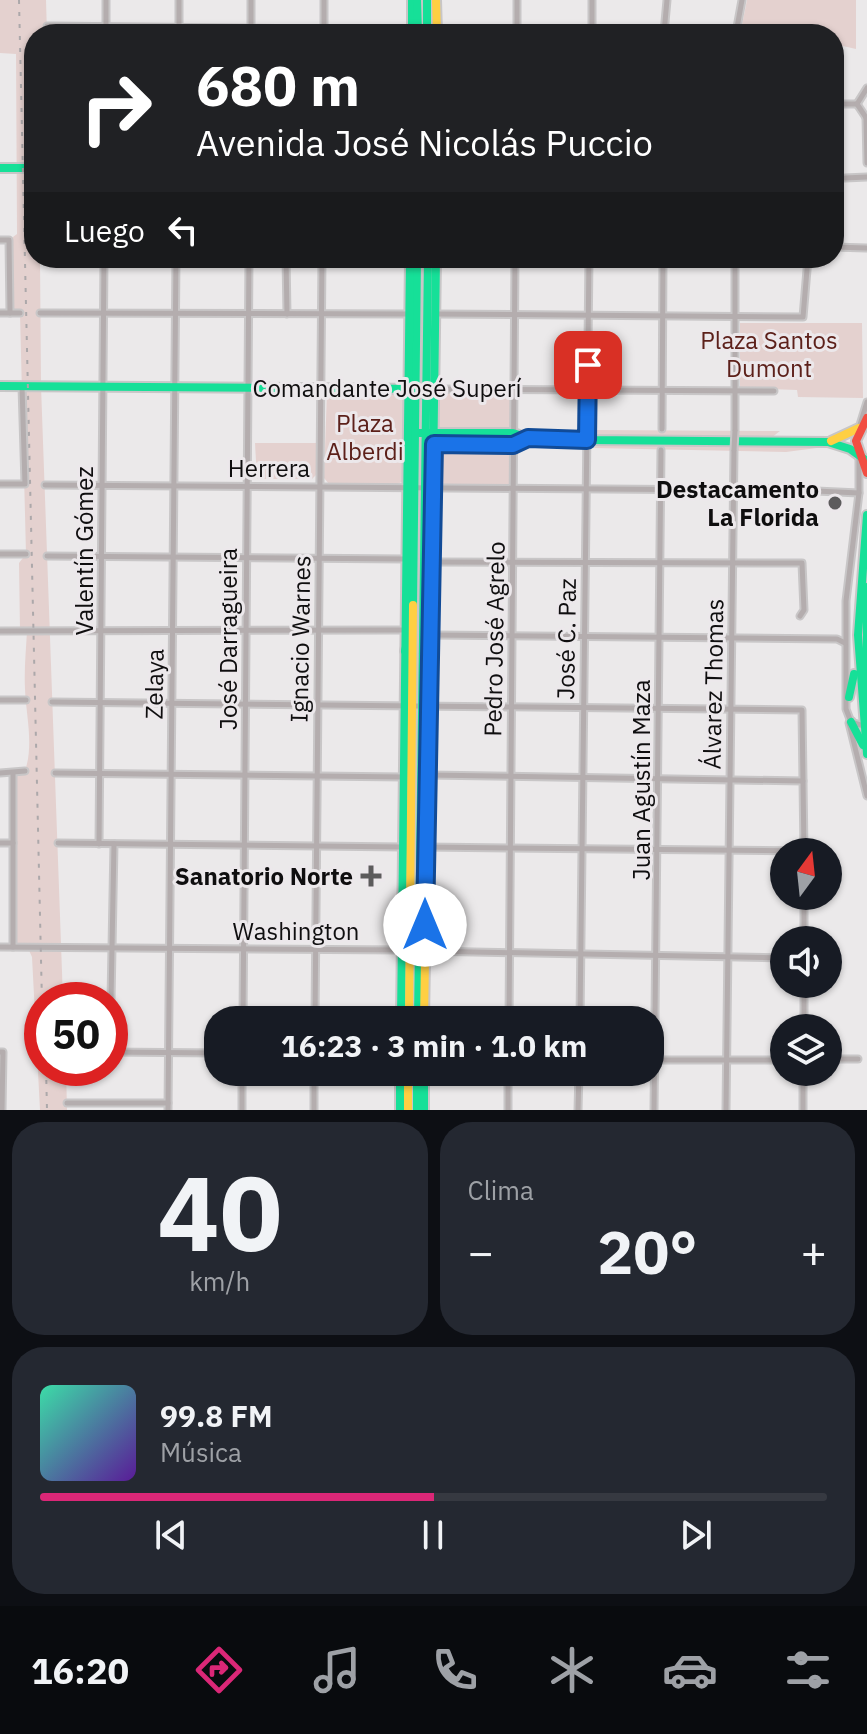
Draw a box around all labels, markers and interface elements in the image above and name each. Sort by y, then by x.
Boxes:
text: 680 m [196,49,360,121]
icon: right [64,56,168,160]
text: Avenida José Nicolás Puccio [196,119,653,166]
icon: left [161,208,205,252]
text: Luego [64,211,145,250]
park label: Plaza Santos Dumont [700,324,838,384]
pin [554,331,622,399]
icon: arrive [566,343,610,387]
street label: Comandante José Superí [253,372,521,404]
park label: Plaza Alberdi [326,407,404,467]
street label: Herrera [228,452,310,484]
street label: Valentín Gómez [68,466,100,636]
place label: Destacamento La Florida [656,473,819,533]
marker: Destacamento La Florida [826,494,844,512]
street label: Pedro José Agrelo [476,541,512,737]
street label: José Darragueira [212,548,244,730]
street label: Ignacio Warnes [283,555,317,723]
street label: José C. Paz [549,578,583,700]
street label: Álvarez Thomas [696,598,730,770]
street label: Zelaya [137,648,171,720]
street label: Juan Agustín Maza [625,679,657,881]
north arrow [770,838,842,910]
map controls [770,838,842,1086]
place label: Sanatorio Norte [175,860,353,892]
marker: Sanatorio Norte [360,865,382,887]
position arrow [383,883,467,967]
street label: Washington [233,915,359,947]
button: sound [770,926,842,998]
speed limit sign: 50 [24,982,128,1086]
button: layers [770,1014,842,1086]
text: 16:23 · 3 min · 1.0 km [281,1026,587,1065]
text: 40 [157,1144,282,1280]
text: Clima [468,1173,534,1207]
text: 20° [597,1212,697,1291]
text: − [468,1223,494,1280]
text: + [801,1223,827,1280]
text: km/h [189,1264,250,1298]
text: 99.8 FM [160,1396,273,1435]
text: Música [160,1435,242,1469]
icon: previous [149,1513,193,1557]
icon: pause [411,1513,455,1557]
icon: next [674,1513,718,1557]
icon: directions [191,1642,247,1698]
icon: music [309,1642,365,1698]
icon: phone [427,1642,483,1698]
icon: climate [544,1642,600,1698]
icon: car [662,1642,718,1698]
icon: filters [780,1642,836,1698]
text: 16:20 [31,1647,129,1694]

